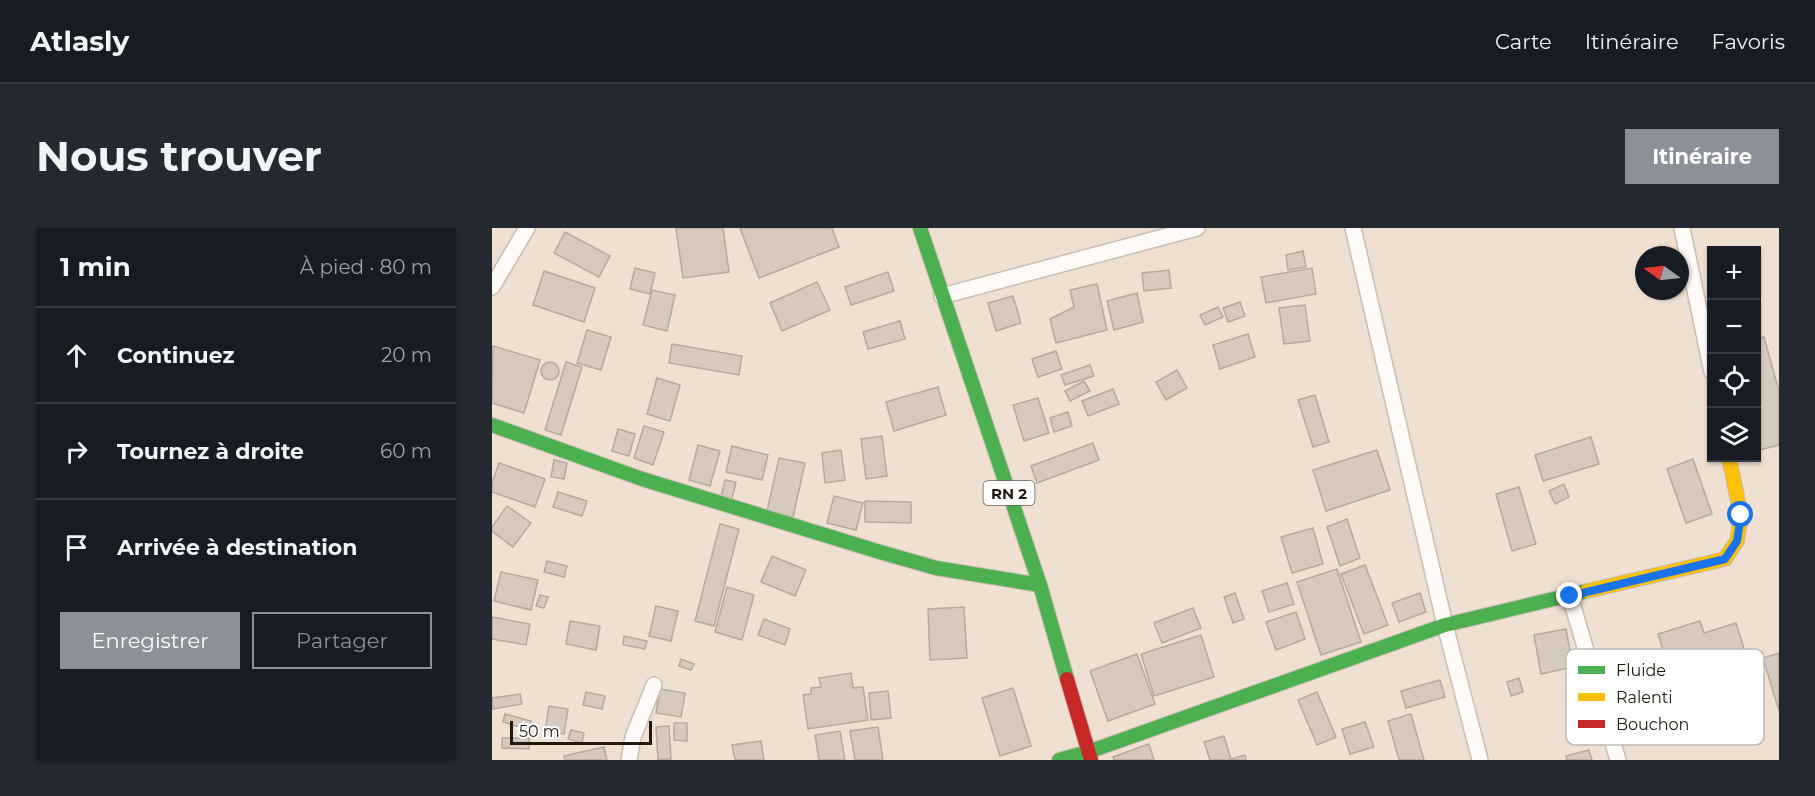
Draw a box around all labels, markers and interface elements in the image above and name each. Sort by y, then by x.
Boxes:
text: Atlasly [30,24,129,58]
text: Carte [1495,29,1552,54]
text: Itinéraire [1585,29,1679,54]
text: Favoris [1712,29,1785,54]
button: Itinéraire [1625,129,1779,184]
text: Nous trouver [36,130,322,182]
north arrow [1635,246,1689,300]
map controls [1707,246,1761,462]
button: + [1707,246,1761,300]
text: 1 min [60,251,131,283]
text: À pied · 80 m [300,255,432,279]
button: − [1707,300,1761,354]
icon: ahead [60,339,93,372]
text: Continuez [117,342,234,369]
text: 20 m [381,343,432,367]
button: locate [1707,354,1761,408]
button: layers [1707,408,1761,462]
icon: right [60,435,93,468]
text: Tournez à droite [117,438,304,465]
text: 60 m [380,439,432,463]
road number: RN 2 [984,481,1034,505]
route start [1727,501,1753,527]
icon: arrive [60,531,93,564]
text: Arrivée à destination [117,534,357,561]
route end [1556,582,1582,608]
button: Enregistrer [60,612,240,669]
button: Partager [252,612,432,669]
legend [1566,649,1764,745]
text: Fluide [1616,661,1666,680]
text: Ralenti [1616,688,1673,707]
text: Bouchon [1616,715,1689,734]
scale bar [510,718,652,746]
text: 50 m [519,722,560,741]

